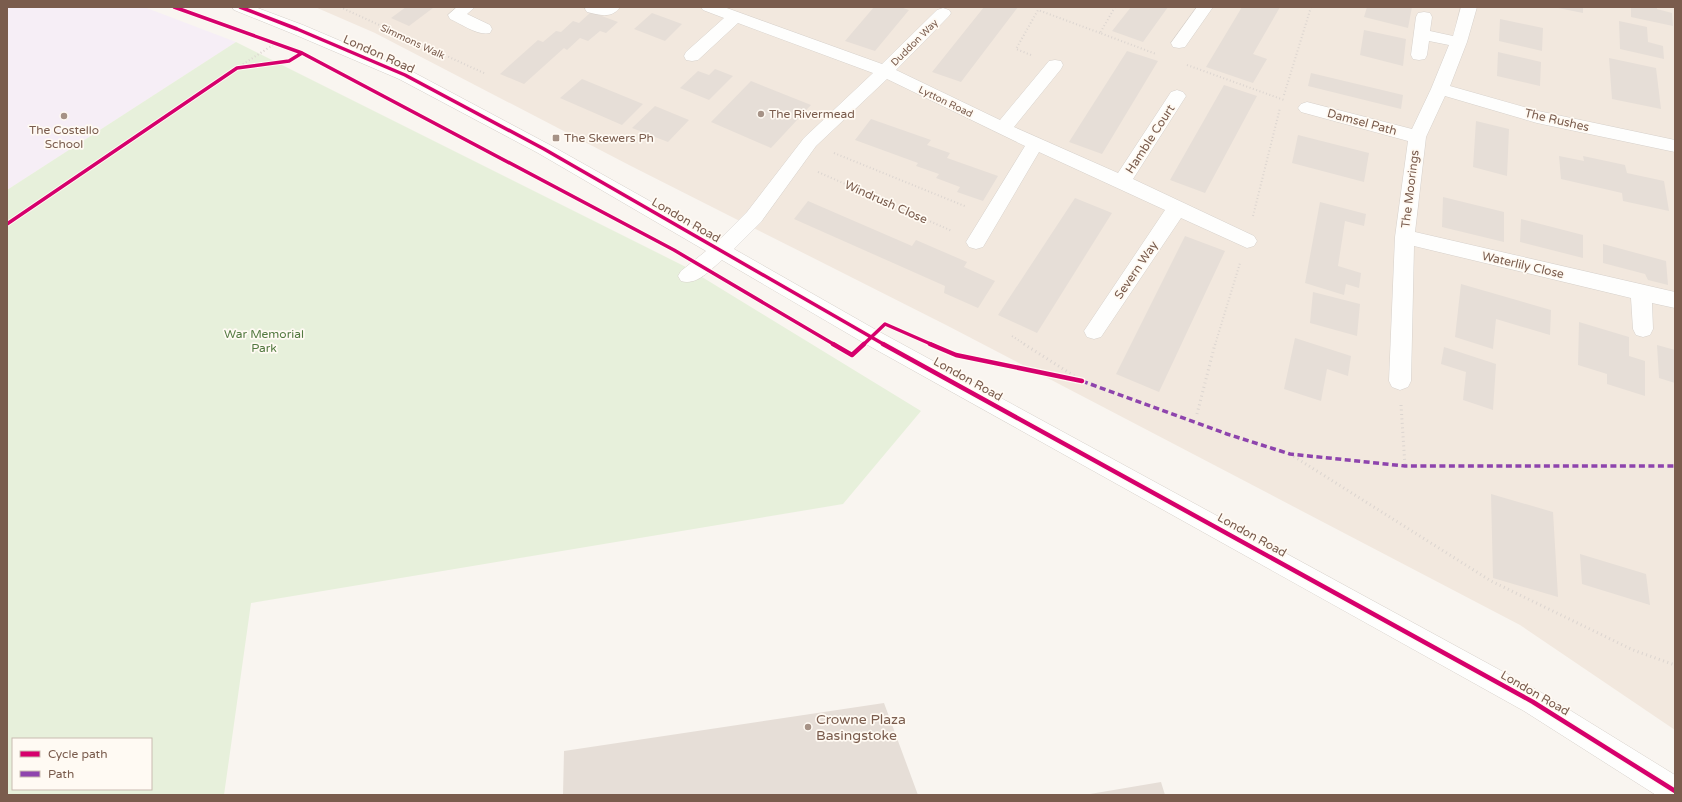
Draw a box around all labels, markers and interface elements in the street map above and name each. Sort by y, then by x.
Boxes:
street label: Duddon Way [889,16,941,69]
street label: Simmons Walk [378,22,447,62]
street label: London Road [341,32,417,76]
street label: Lytton Road [917,84,975,120]
street label: Hamble Court [1123,102,1178,176]
street label: Damsel Path [1326,106,1398,138]
street label: The Rushes [1523,106,1591,134]
place label: The Rivermead [769,107,855,121]
marker: The Rivermead [756,109,766,119]
marker: The Costello School [59,111,69,121]
place label: The Costello School [29,123,99,151]
place label: The Skewers Ph [564,131,654,145]
marker: The Skewers Ph [551,133,561,143]
street label: The Moorings [1398,149,1422,229]
street label: Windrush Close [842,177,930,227]
street label: London Road [649,195,723,245]
street label: Severn Way [1111,238,1161,302]
street label: Waterlily Close [1481,249,1566,281]
park label: War Memorial Park [224,327,304,355]
street label: London Road [931,354,1005,404]
street label: London Road [1215,510,1289,560]
street label: London Road [1498,668,1572,718]
place label: Crowne Plaza Basingstoke [816,711,906,744]
marker: Crowne Plaza Basingstoke [803,722,813,732]
legend [12,738,152,790]
text: Cycle path [48,747,107,761]
text: Path [48,767,74,781]

